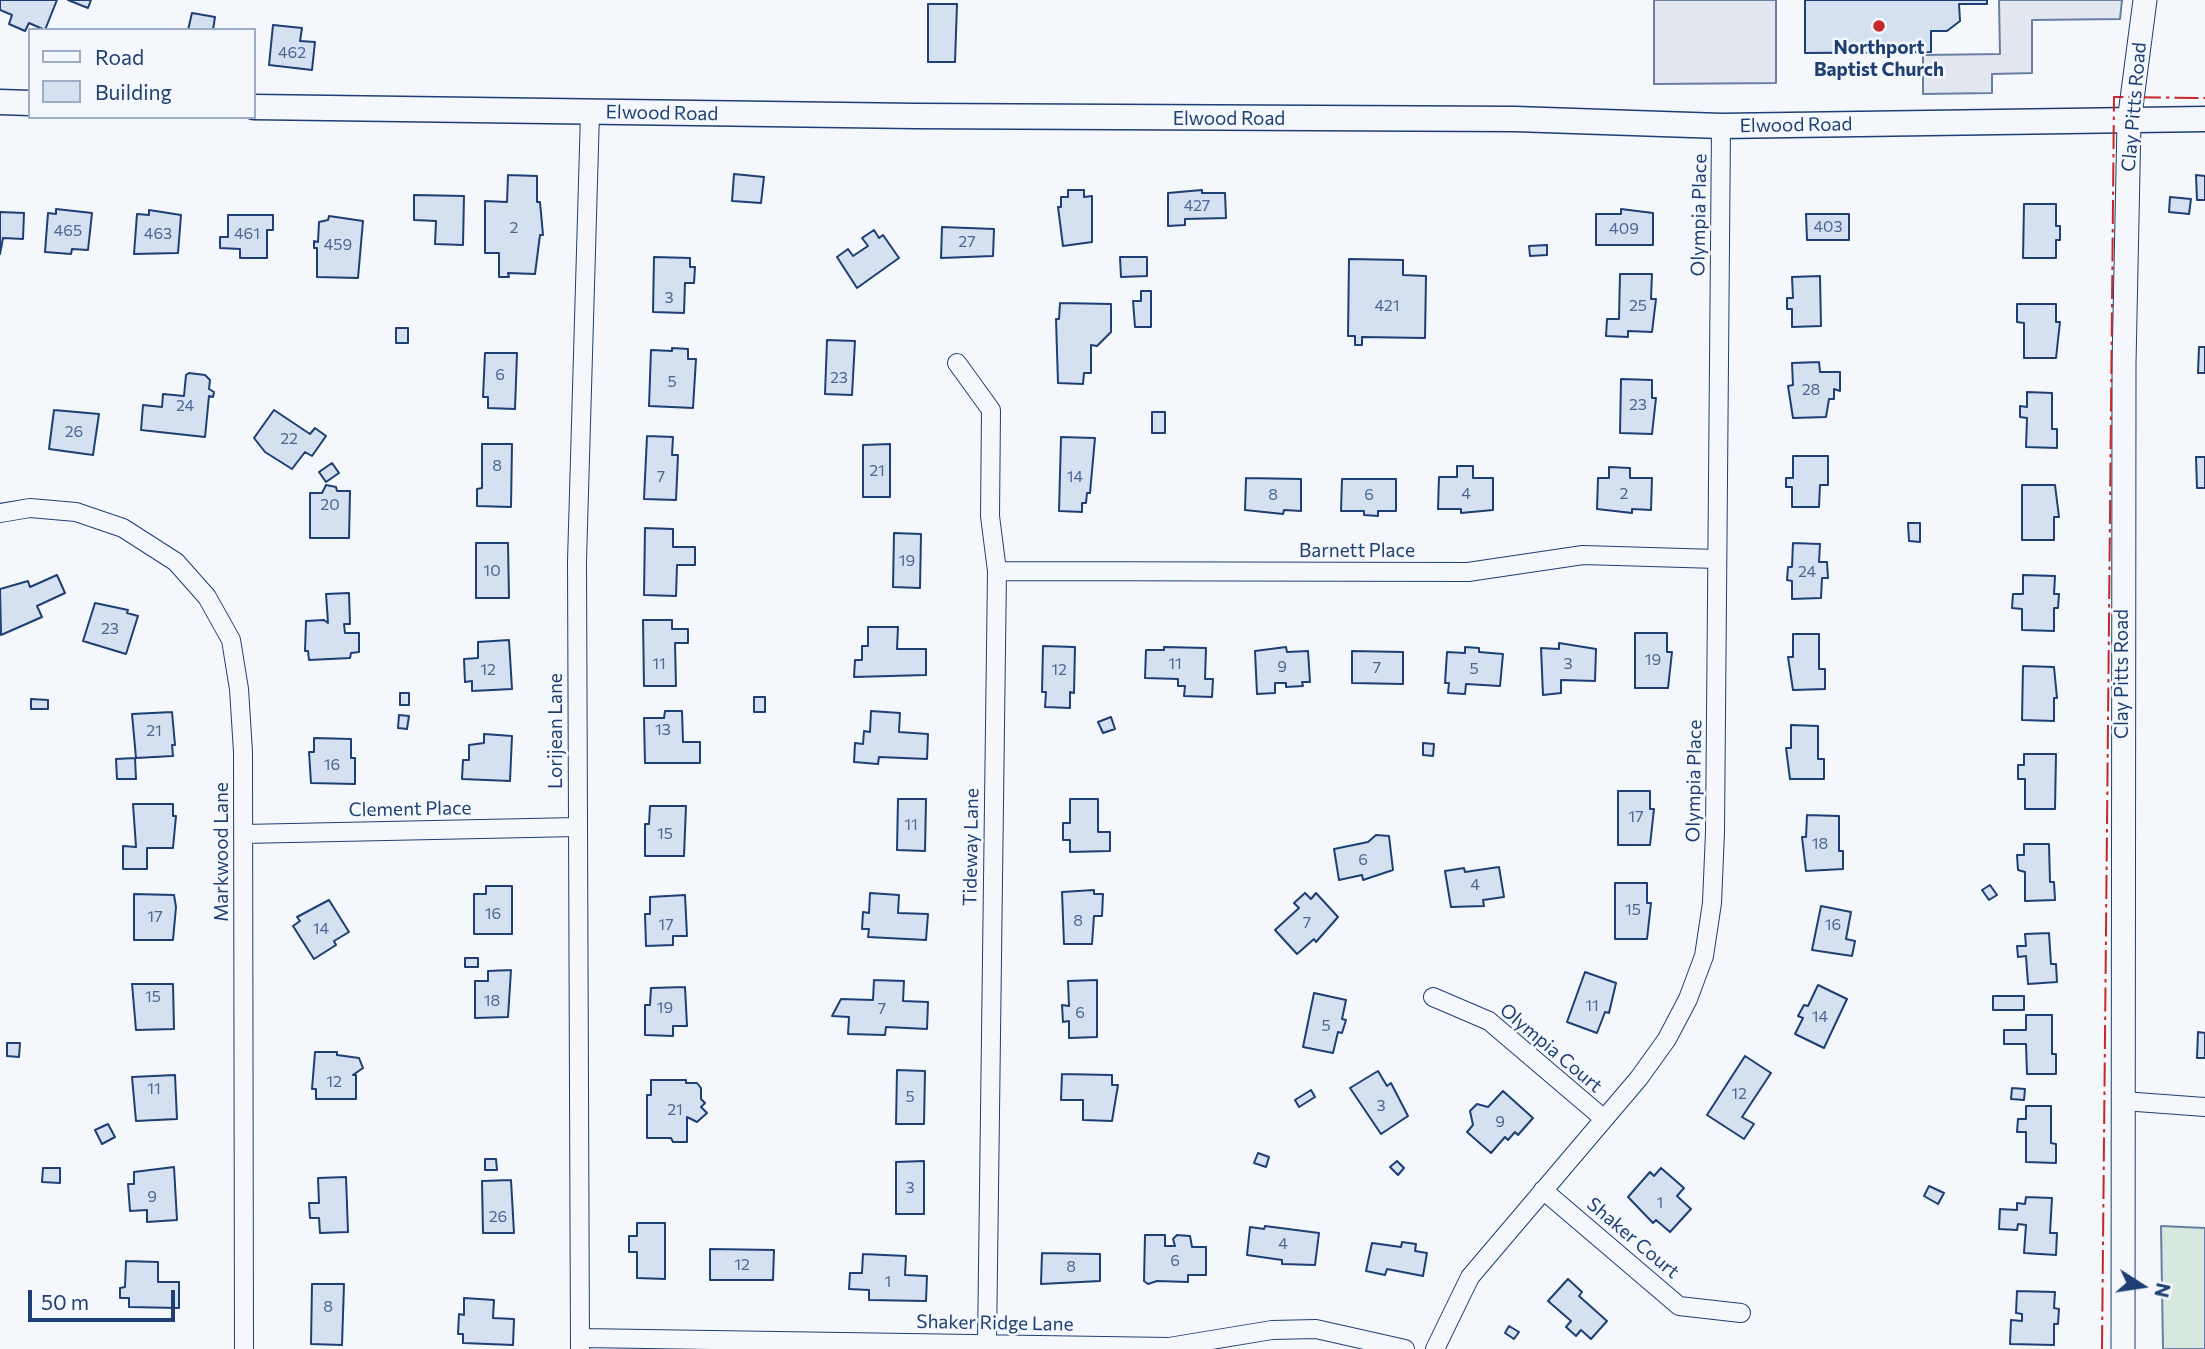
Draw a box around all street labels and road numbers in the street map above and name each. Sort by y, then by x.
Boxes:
street label: Clay Pitts Road [2117,41,2151,173]
street label: Elwood Road [605,101,719,125]
street label: Elwood Road [1173,108,1285,130]
street label: Elwood Road [1739,113,1853,137]
street label: Olympia Place [1687,154,1711,276]
street label: Barnett Place [1299,540,1415,562]
street label: Clay Pitts Road [2111,609,2133,739]
street label: Lorijean Lane [545,673,567,789]
street label: Olympia Place [1682,720,1706,842]
street label: Markwood Lane [211,782,233,922]
street label: Tideway Lane [959,788,983,906]
street label: Clement Place [348,797,472,821]
street label: Olympia Court [1495,999,1607,1097]
street label: Shaker Court [1582,1193,1684,1283]
street label: Shaker Ridge Lane [916,1310,1074,1336]

